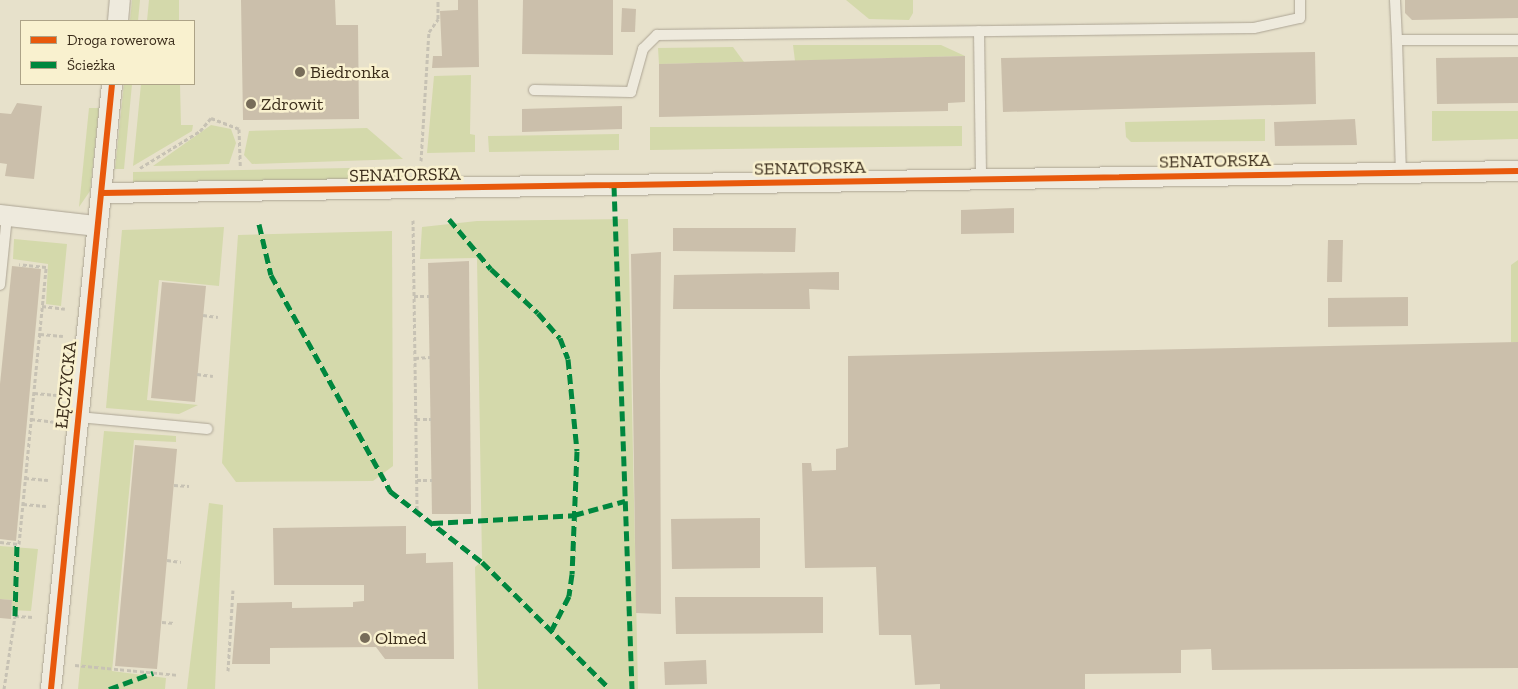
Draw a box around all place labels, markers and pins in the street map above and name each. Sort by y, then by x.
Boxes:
place label: Biedronka [310,61,389,83]
marker: Biedronka [294,66,306,78]
place label: Zdrowit [261,93,323,115]
marker: Zdrowit [245,98,257,110]
place label: Olmed [375,627,427,649]
marker: Olmed [359,632,371,644]

